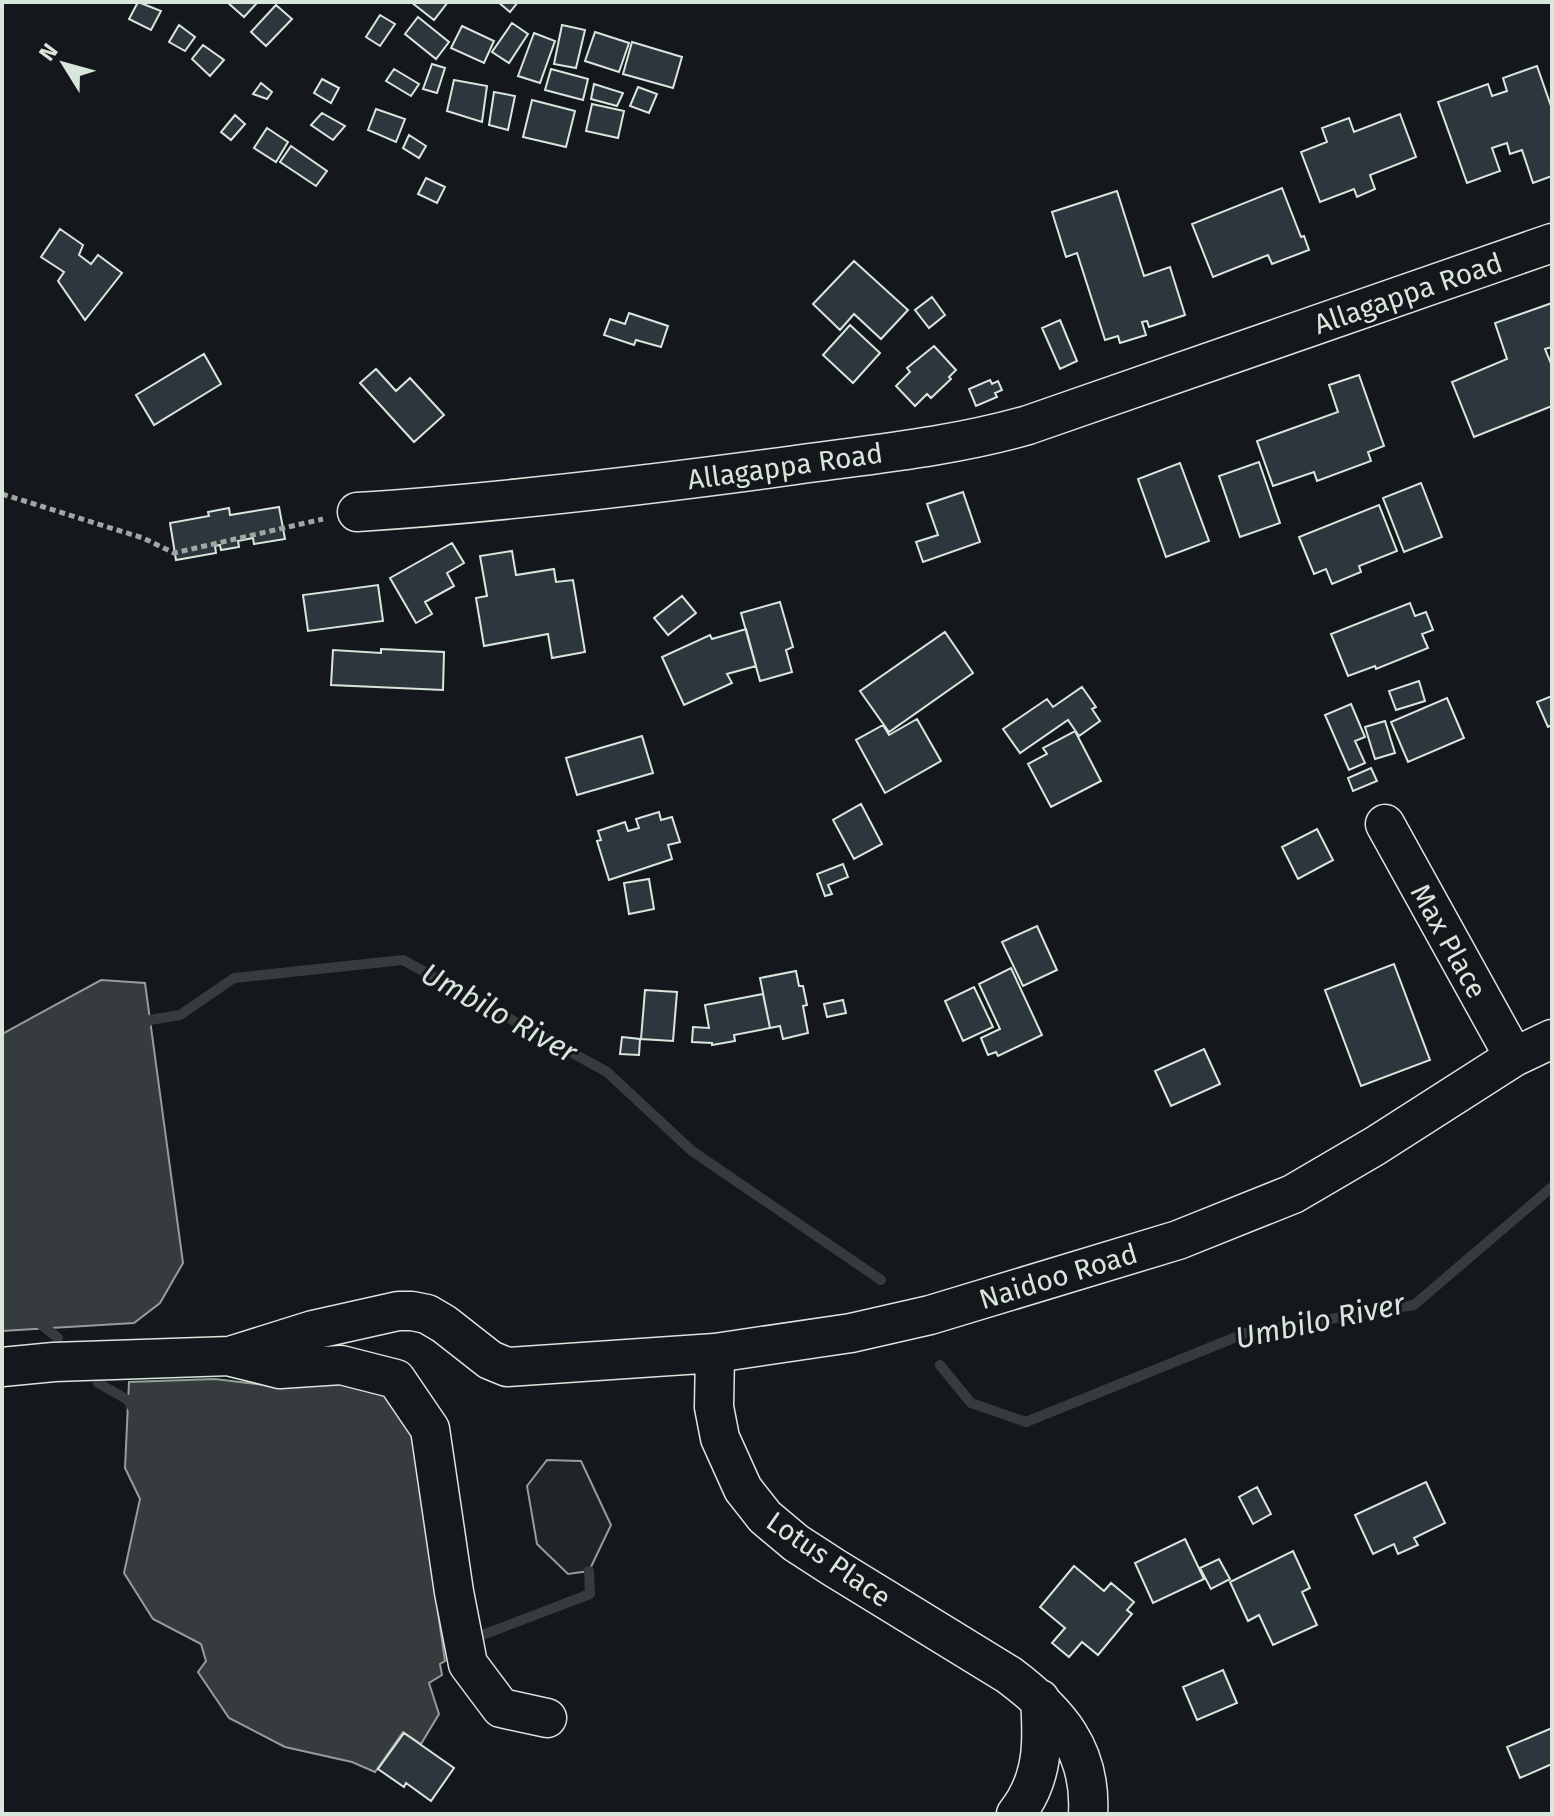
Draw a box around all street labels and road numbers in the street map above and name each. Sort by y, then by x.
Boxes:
street label: Allagappa Road [1310,246,1507,341]
street label: Allagappa Road [685,436,885,497]
street label: Max Place [1404,878,1493,1004]
street label: Naidoo Road [975,1237,1141,1316]
street label: Lotus Place [760,1505,897,1614]

